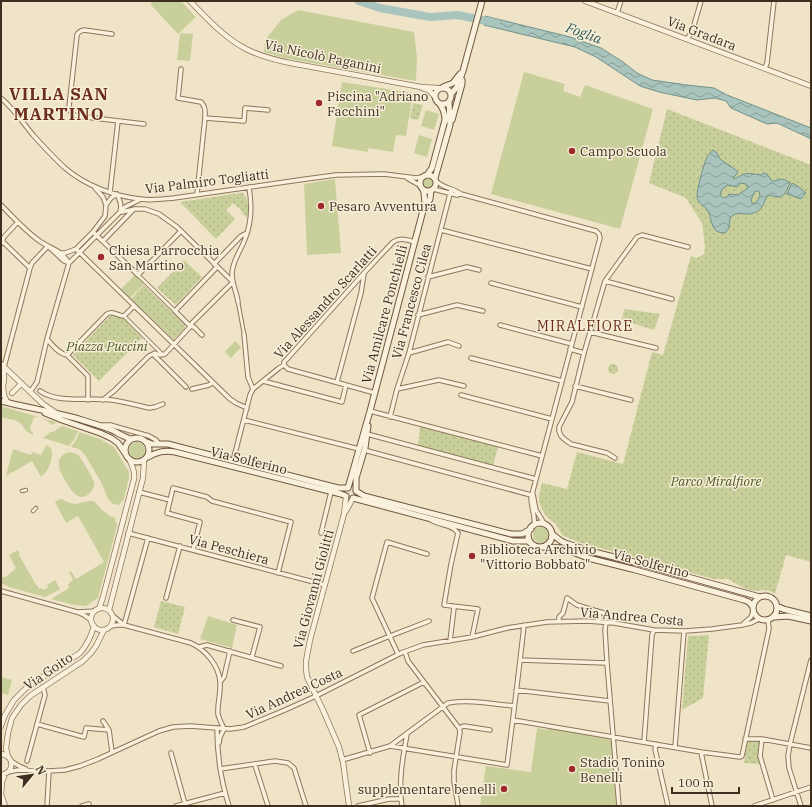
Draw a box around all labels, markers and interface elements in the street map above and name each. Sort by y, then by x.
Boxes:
street label: Via Gradara [665,13,739,54]
water label: Foglia [563,18,605,48]
street label: Via Nicolò Paganini [263,36,383,77]
district label: VILLA SAN MARTINO [9,83,109,125]
place label: Piscina "Adriano Facchini" [327,88,428,120]
marker: Piscina "Adriano Facchini" [314,98,324,108]
place label: Campo Scuola [580,143,667,160]
marker: Campo Scuola [567,146,577,156]
street label: Via Palmiro Togliatti [144,165,270,198]
place label: Pesaro Avventura [329,198,437,215]
marker: Pesaro Avventura [316,201,326,211]
street label: Via Francesco Cilea [388,241,435,361]
place label: Chiesa Parrocchia San Martino [109,242,220,274]
street label: Via Alessandro Scarlatti [270,243,380,362]
street label: Via Amilcare Ponchielli [358,243,411,385]
marker: Chiesa Parrocchia San Martino [96,252,106,262]
district label: MIRALFIORE [537,317,633,335]
park label: Piazza Puccini [65,338,148,355]
street label: Via Solferino [209,443,289,478]
park label: Parco Miralfiore [670,473,761,490]
street label: Via Giovanni Giolitti [289,528,338,651]
street label: Via Peschiera [187,531,271,568]
place label: Biblioteca Archivio "Vittorio Bobbato" [480,541,596,573]
street label: Via Solferino [611,545,691,582]
marker: Biblioteca Archivio "Vittorio Bobbato" [467,551,477,561]
street label: Via Andrea Costa [579,603,685,630]
street label: Via Goito [21,649,76,694]
street label: Via Andrea Costa [243,664,345,723]
place label: Stadio Tonino Benelli [580,754,665,786]
north arrow [12,755,52,795]
text: N [33,763,49,778]
marker: Stadio Tonino Benelli [567,764,577,774]
scale bar [672,769,739,795]
text: 100 m [678,775,714,790]
place label: supplementare benelli [358,781,496,798]
marker: supplementare benelli [499,784,509,794]

